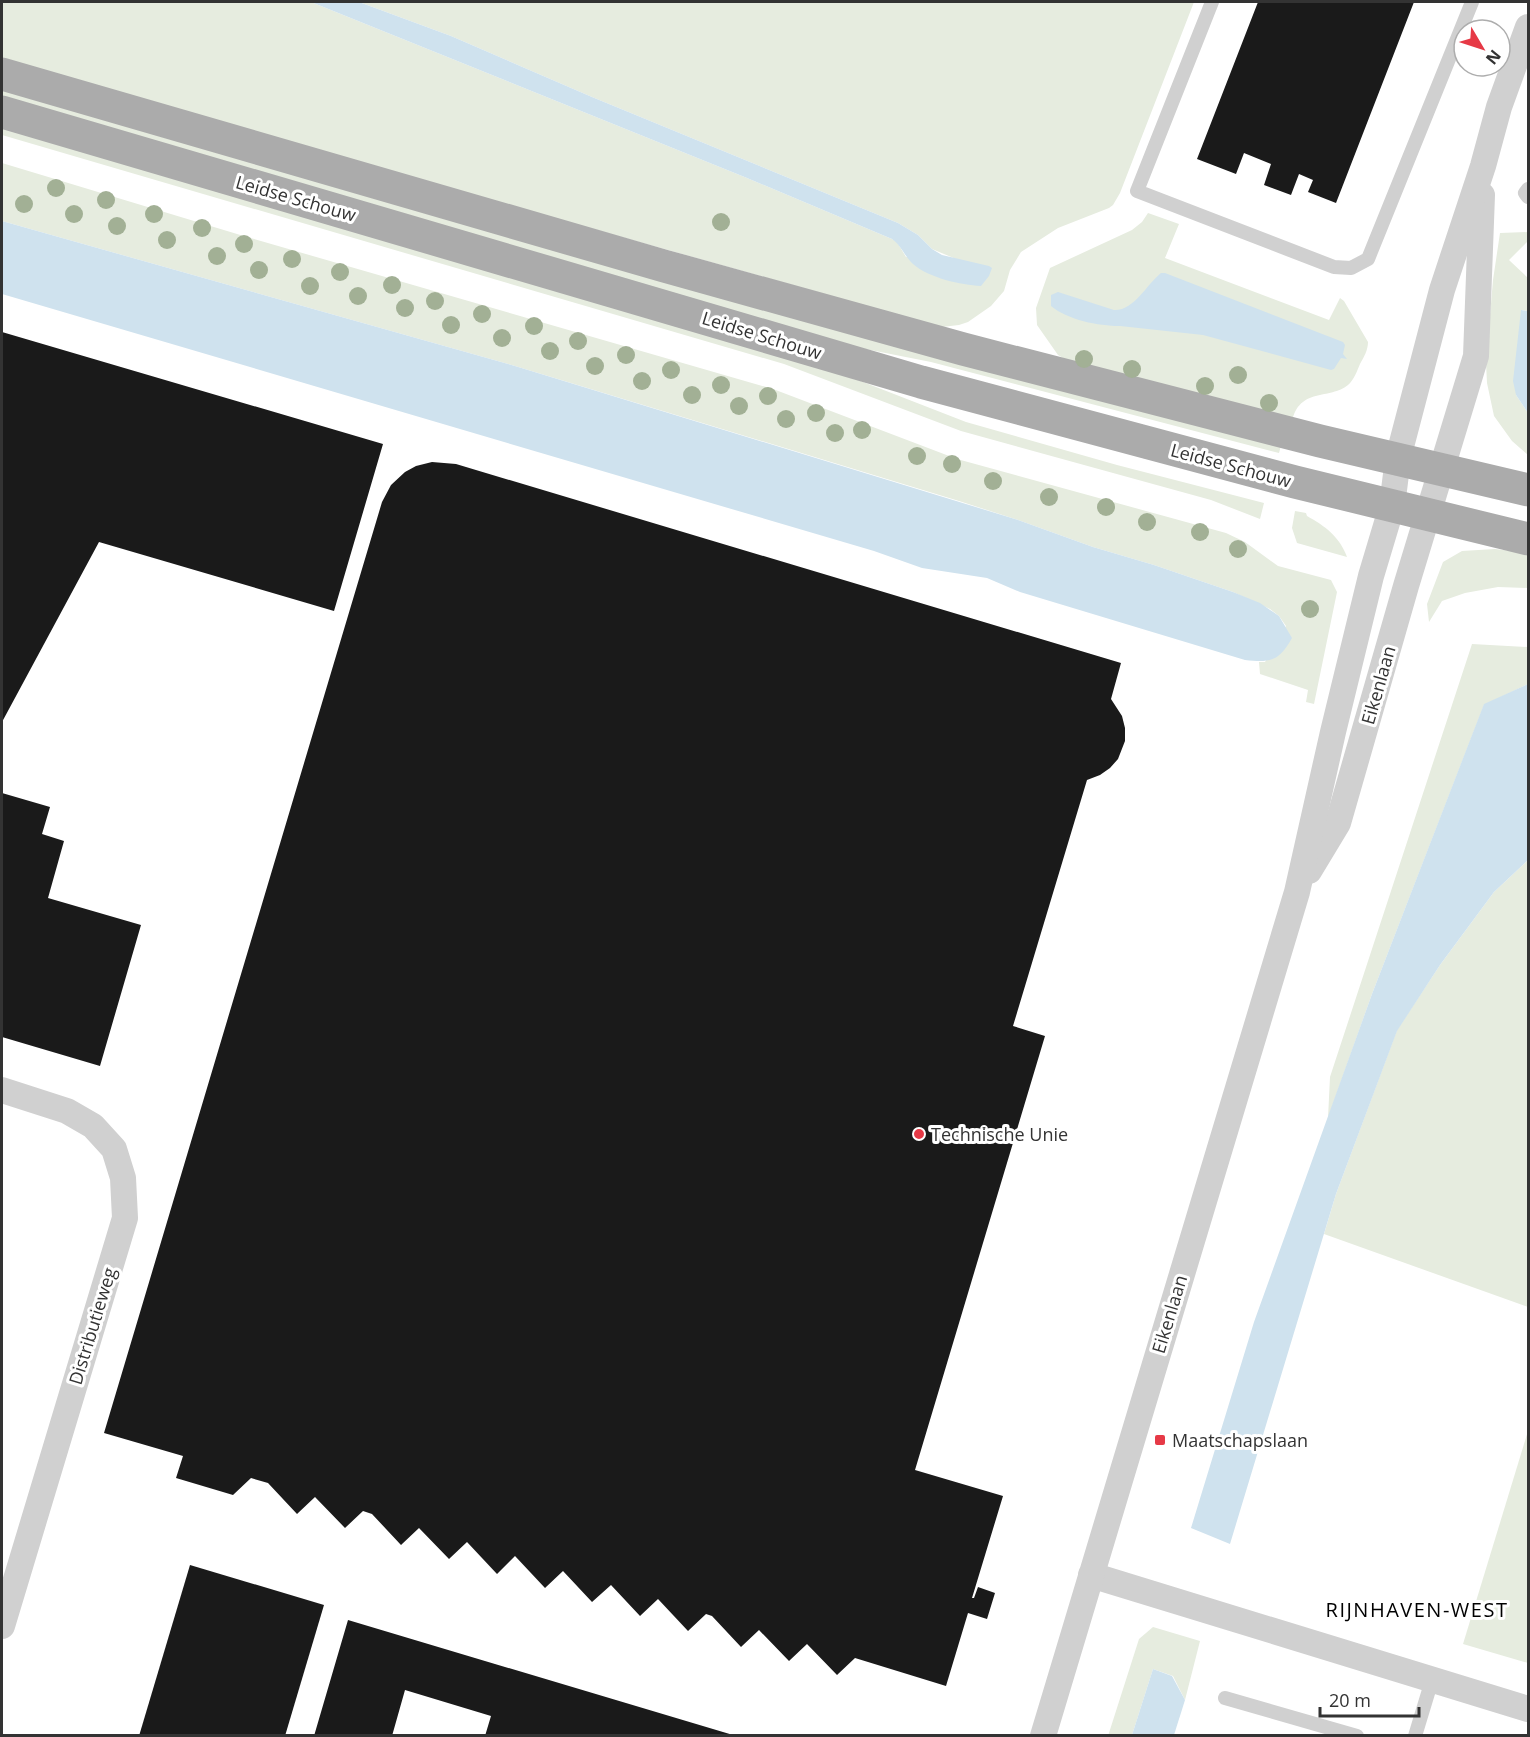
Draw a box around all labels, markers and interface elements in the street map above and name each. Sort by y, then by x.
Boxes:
north arrow [1452,18,1512,78]
text: N [1481,45,1506,69]
street label: Leidse Schouw [233,169,359,227]
street label: Leidse Schouw [699,305,825,365]
street label: Leidse Schouw [1168,437,1294,493]
street label: Eikenlaan [1355,643,1401,727]
place label: Technische Unie [931,1122,1068,1146]
marker: Technische Unie [912,1127,926,1141]
street label: Distributieweg [63,1264,121,1388]
street label: Eikenlaan [1146,1272,1192,1356]
place label: Maatschapslaan [1172,1428,1308,1452]
marker: Maatschapslaan [1153,1433,1167,1447]
district label: RIJNHAVEN-WEST [1326,1596,1508,1623]
scale bar [1320,1680,1419,1718]
text: 20 m [1329,1688,1371,1712]

